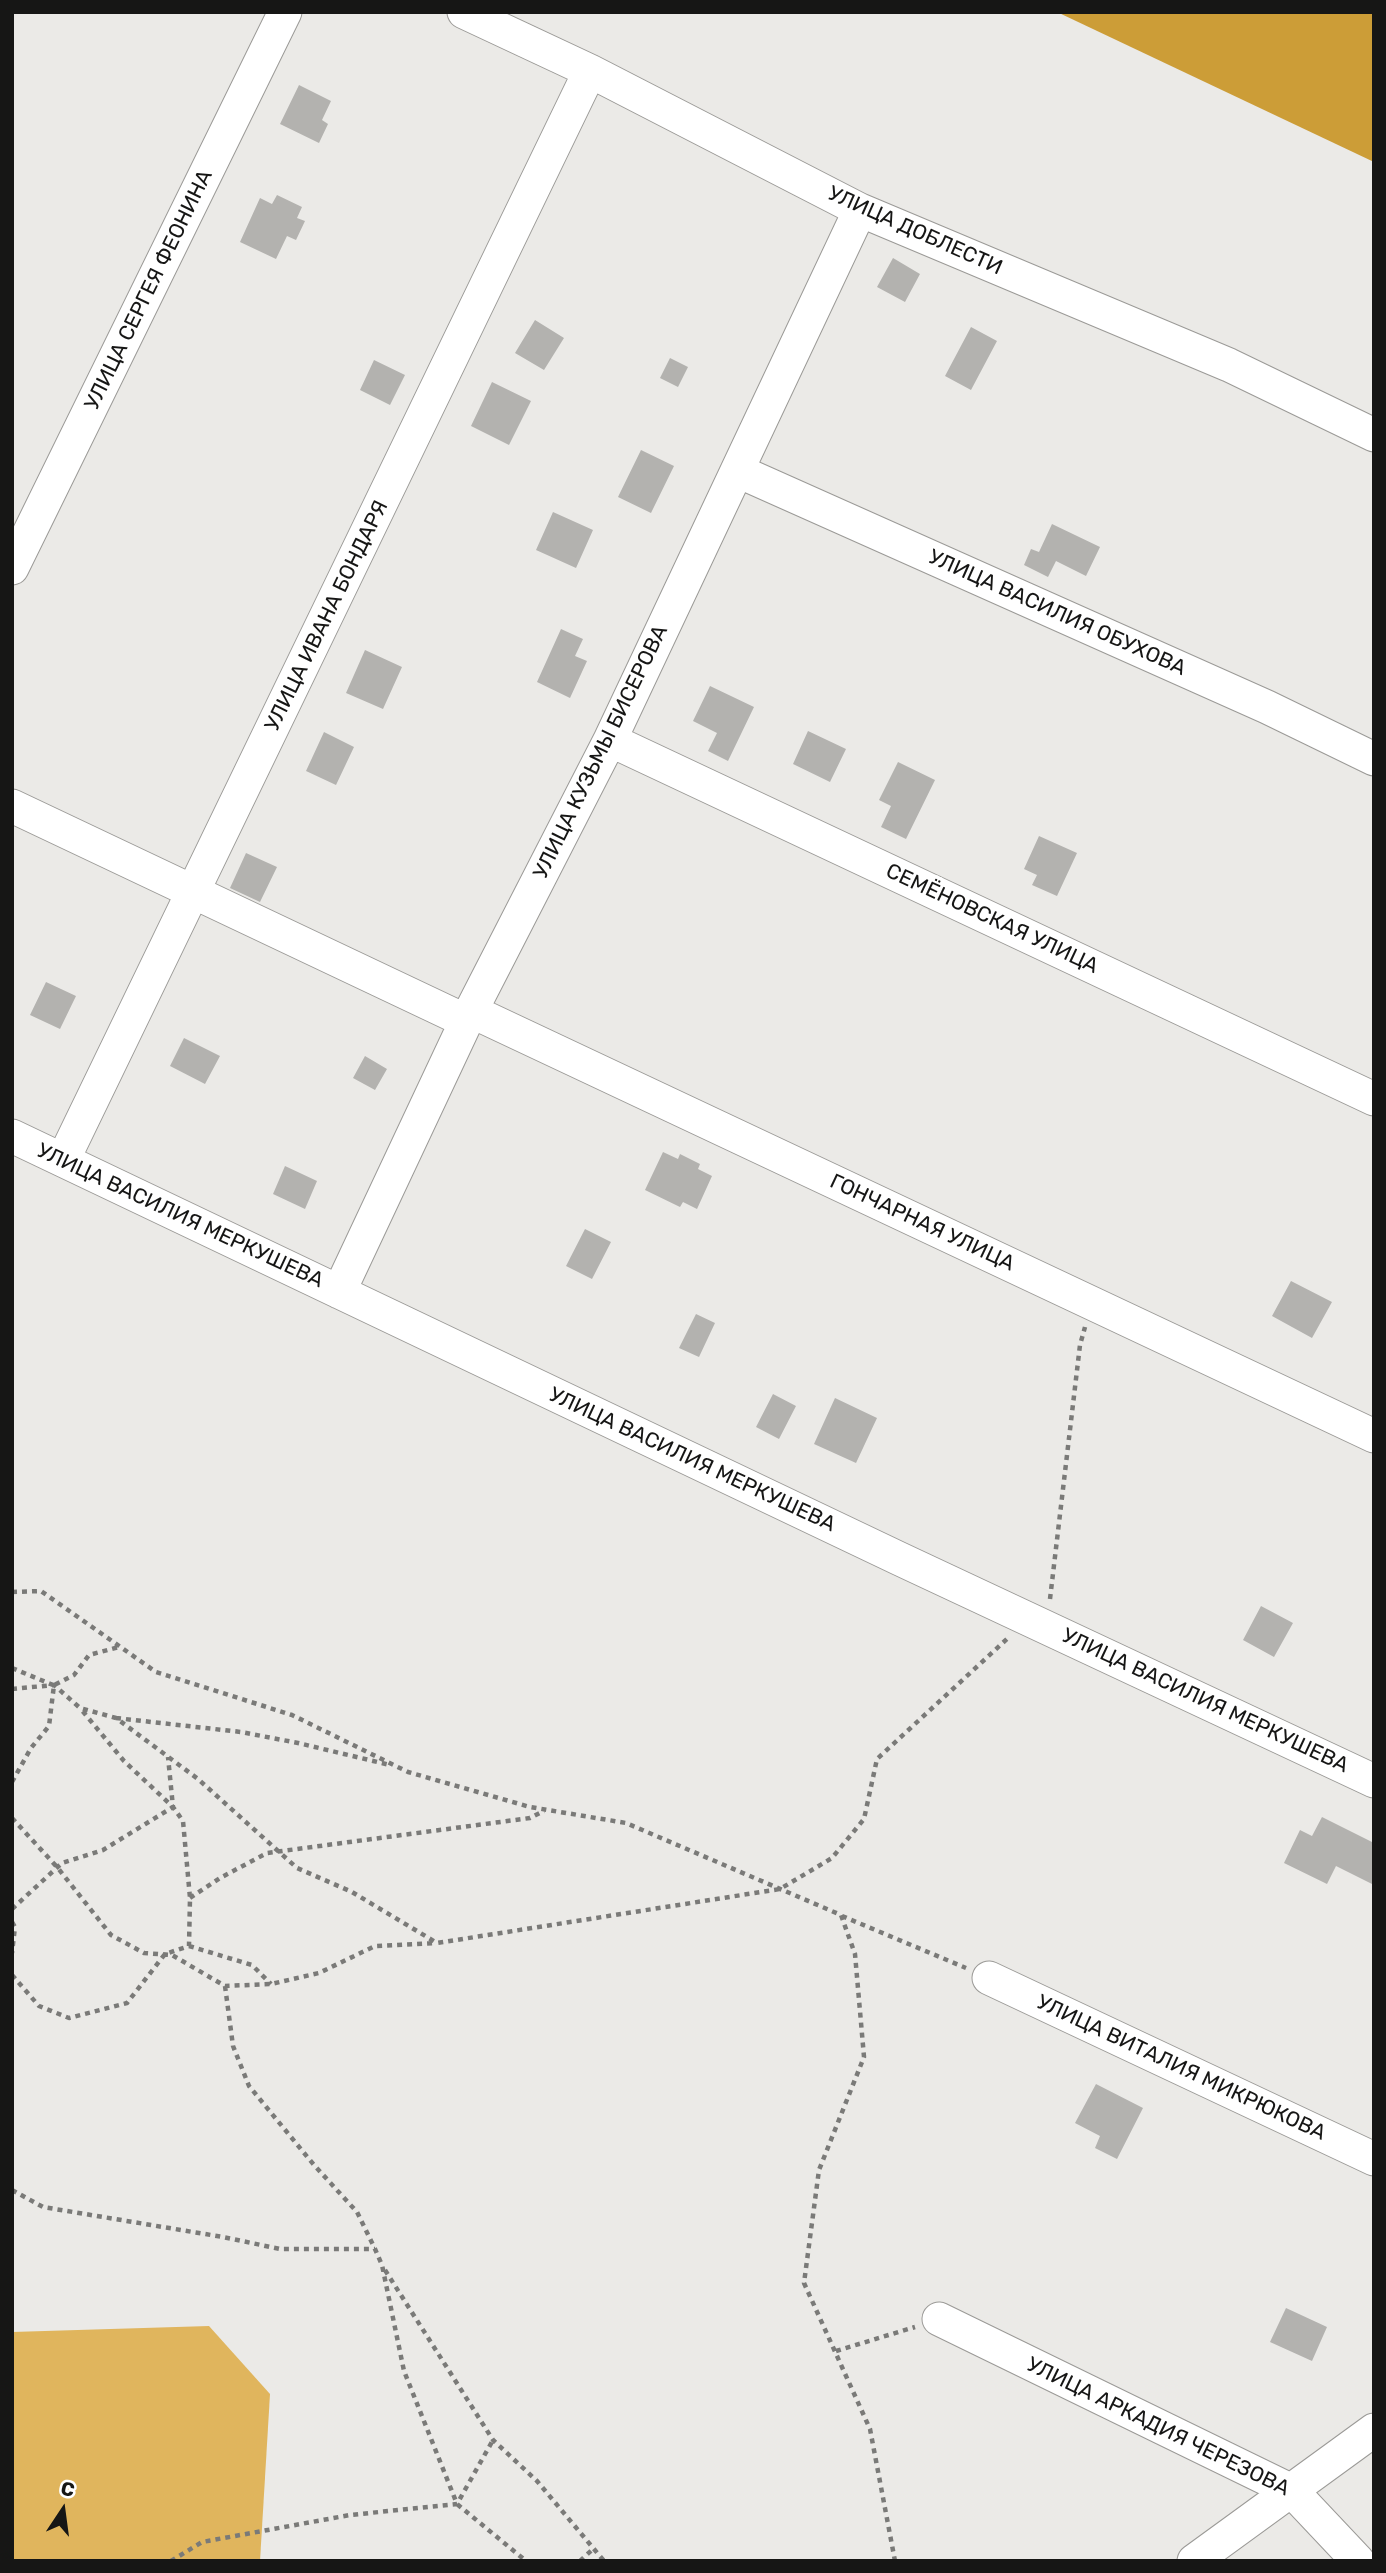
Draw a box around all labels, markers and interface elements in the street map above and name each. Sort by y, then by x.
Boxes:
street label: УЛИЦА СЕРГЕЯ ФЕОНИНА [80,166,218,414]
street label: УЛИЦА ДОБЛЕСТИ [824,181,1006,281]
street label: УЛИЦА ИВАНА БОНДАРЯ [260,497,394,735]
street label: УЛИЦА ВАСИЛИЯ ОБУХОВА [924,545,1190,681]
street label: УЛИЦА КУЗЬМЫ БИСЕРОВА [529,621,673,883]
street label: СЕМЁНОВСКАЯ УЛИЦА [882,859,1102,979]
street label: УЛИЦА ВАСИЛИЯ МЕРКУШЕВА [33,1138,327,1294]
street label: ГОНЧАРНАЯ УЛИЦА [826,1169,1018,1277]
street label: УЛИЦА ВАСИЛИЯ МЕРКУШЕВА [545,1382,839,1538]
street label: УЛИЦА ВАСИЛИЯ МЕРКУШЕВА [1058,1623,1352,1779]
street label: УЛИЦА ВИТАЛИЯ МИКРЮКОВА [1032,1990,1330,2146]
street label: УЛИЦА АРКАДИЯ ЧЕРЕЗОВА [1022,2352,1294,2502]
north arrow [28,2475,98,2545]
text: С [59,2476,77,2502]

